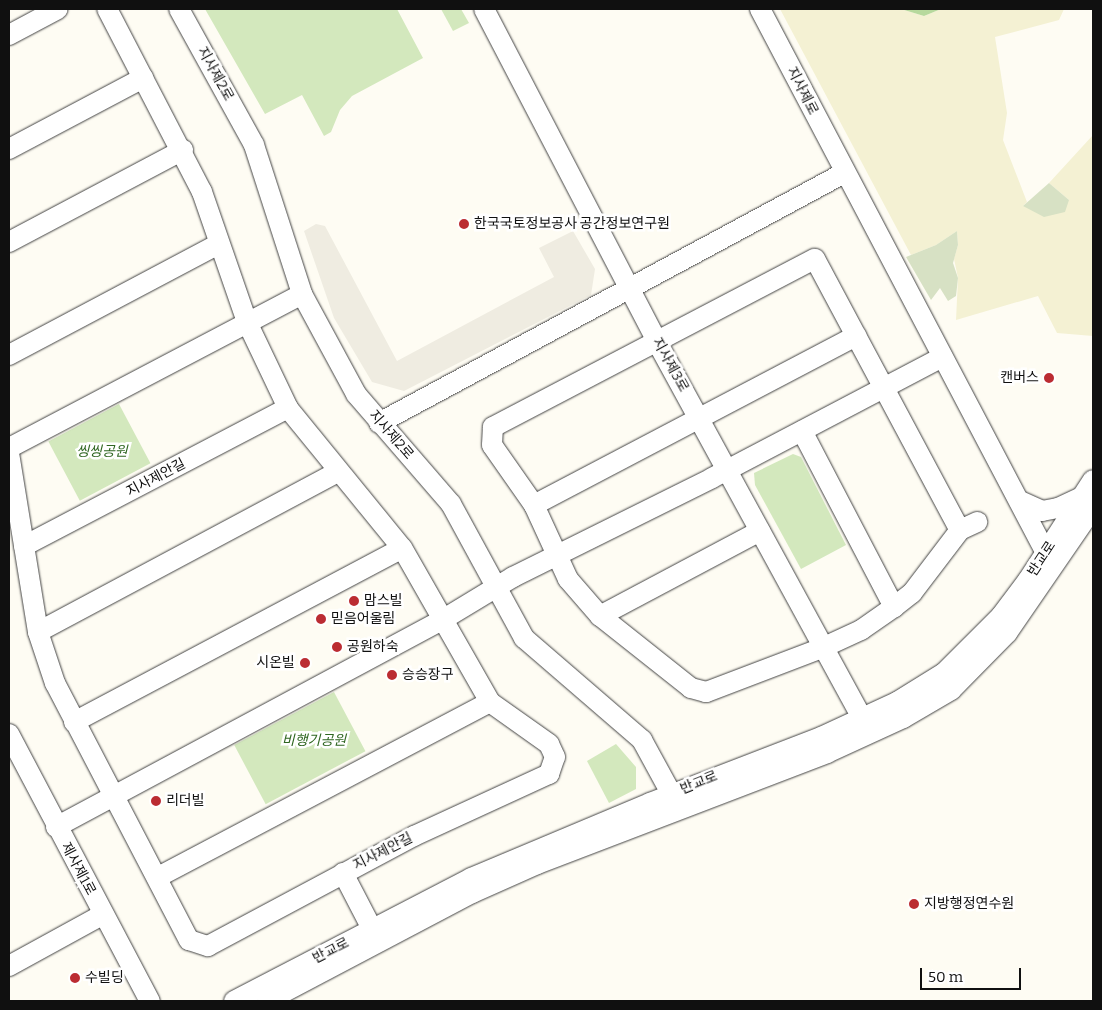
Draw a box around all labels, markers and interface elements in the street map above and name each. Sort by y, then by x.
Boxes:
street label: 지사제2로 [193,44,237,104]
street label: 지사제로 [783,64,821,118]
place label: 한국국토정보공사 공간정보연구원 [474,216,670,232]
marker: 한국국토정보공사 공간정보연구원 [458,218,470,230]
street label: 지사제3로 [648,335,692,395]
place label: 캔버스 [1000,370,1039,386]
marker: 캔버스 [1043,372,1055,384]
street label: 지사제2로 [365,407,417,463]
park label: 씽씽공원 [76,444,128,460]
street label: 지사제안길 [124,455,188,501]
street label: 반교로 [1024,538,1060,580]
place label: 맘스빌 [364,593,403,609]
marker: 맘스빌 [348,595,360,607]
place label: 믿음어울림 [331,611,395,627]
marker: 믿음어울림 [315,613,327,625]
place label: 공원하숙 [347,639,399,655]
marker: 공원하숙 [331,641,343,653]
place label: 시온빌 [256,655,295,671]
marker: 시온빌 [299,657,311,669]
place label: 승승장구 [402,667,454,683]
marker: 승승장구 [386,669,398,681]
park label: 비행기공원 [282,733,346,749]
street label: 반교로 [678,768,720,798]
place label: 리더빌 [166,793,205,809]
marker: 리더빌 [150,795,162,807]
street label: 지사제안길 [350,830,416,874]
street label: 제사제1로 [57,840,99,898]
place label: 지방행정연수원 [924,896,1014,912]
marker: 지방행정연수원 [908,898,920,910]
street label: 반교로 [310,935,352,967]
scale bar [922,958,1023,990]
text: 50 m [928,968,963,986]
place label: 수빌딩 [85,970,124,986]
marker: 수빌딩 [69,972,81,984]

